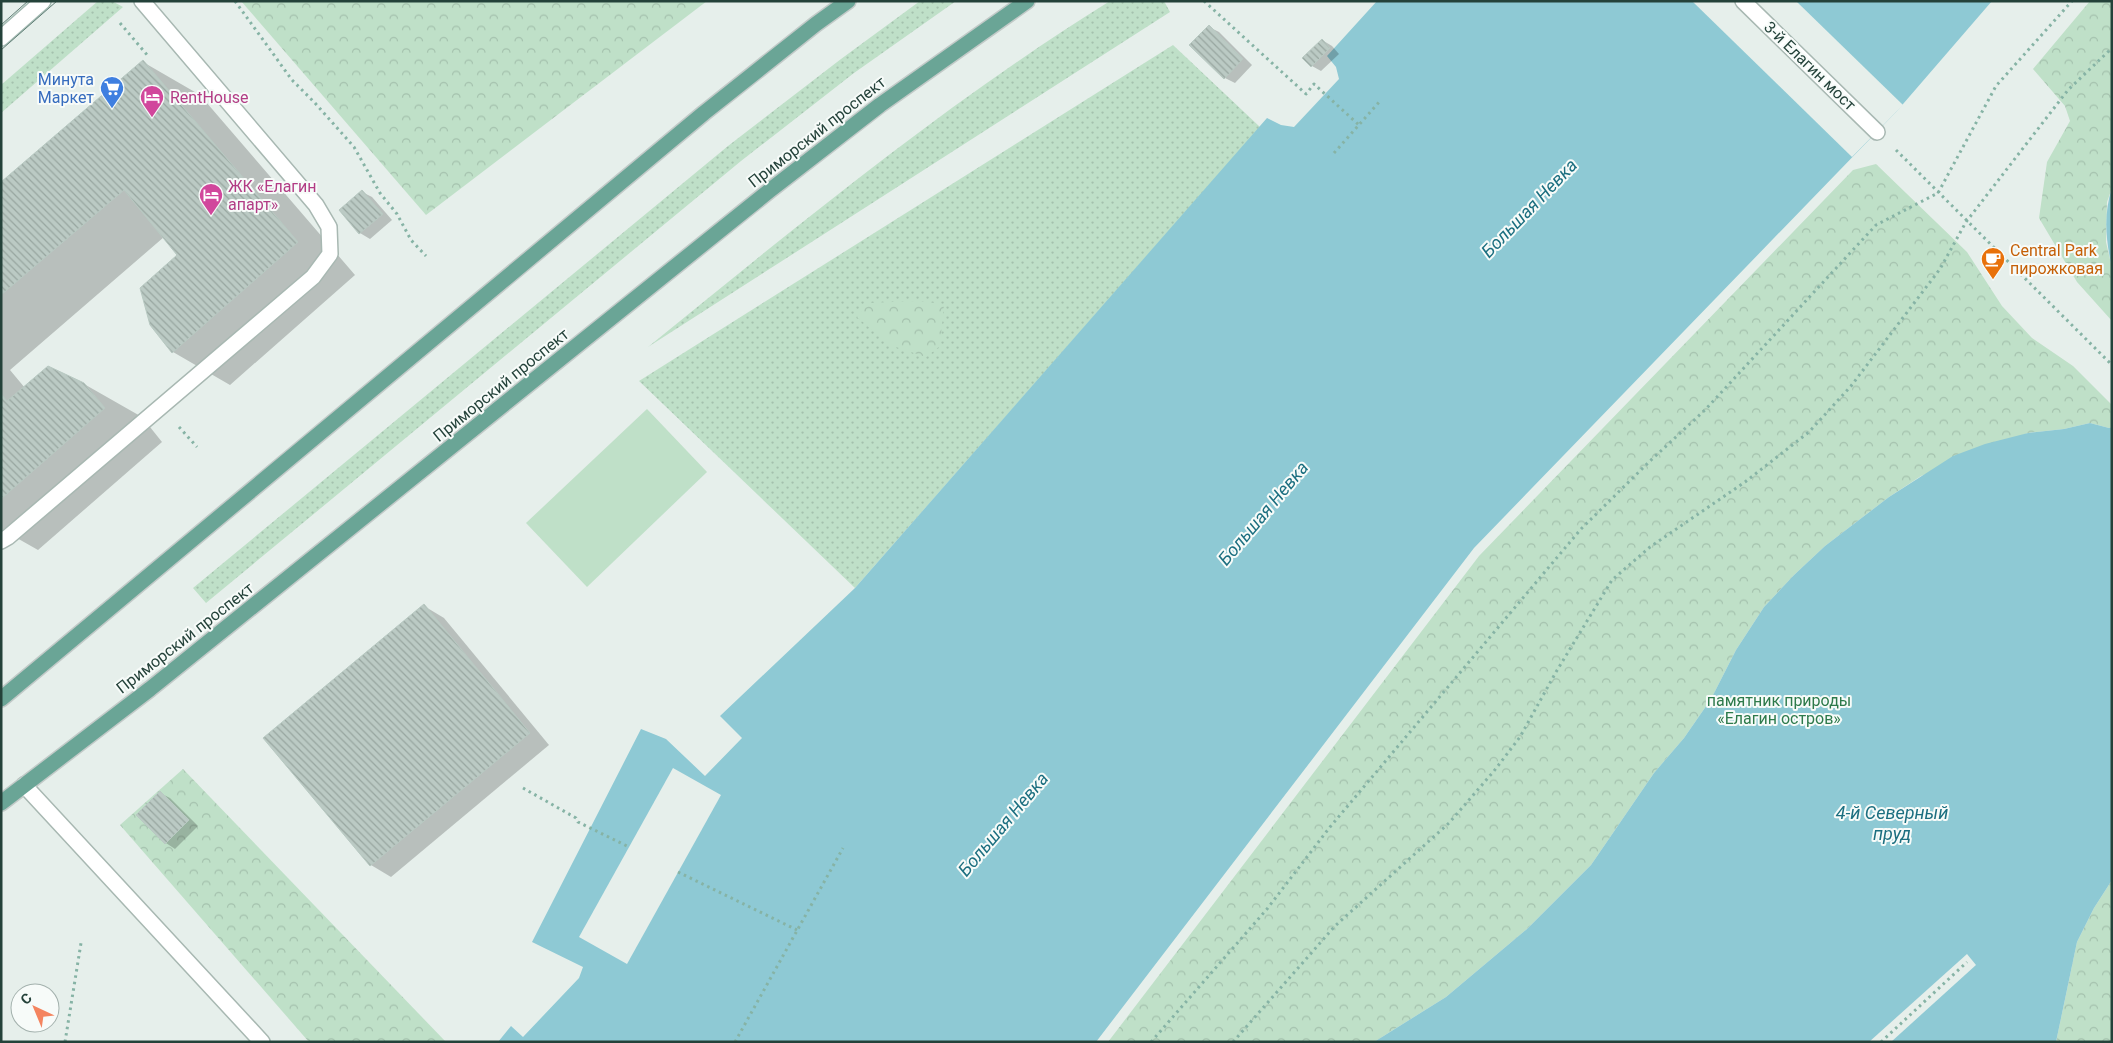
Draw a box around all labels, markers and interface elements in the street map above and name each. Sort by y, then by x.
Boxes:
street label: 3-й Елагин мост [1760,18,1860,115]
place label: Минута Маркет [38,70,94,107]
street label: Приморский проспект [745,72,890,191]
supermarket icon: Минута Маркет [99,75,125,109]
hotel icon: RentHouse [139,84,165,118]
place label: RentHouse [170,88,249,107]
water label: Большая Невка [1477,154,1581,262]
place label: ЖК «Елагин апарт» [228,177,317,214]
hotel icon: ЖК «Елагин апарт» [198,182,224,216]
place label: Central Park пирожковая [2010,241,2103,278]
cafe icon: Central Park пирожковая [1980,246,2006,280]
street label: Приморский проспект [429,324,573,446]
water label: Большая Невка [1214,457,1312,569]
street label: Приморский проспект [113,578,258,697]
park label: памятник природы «Елагин остров» [1707,691,1851,728]
water label: Большая Невка [954,768,1052,880]
water label: 4-й Северный пруд [1836,802,1948,844]
north arrow [10,983,60,1033]
text: С [17,990,35,1008]

